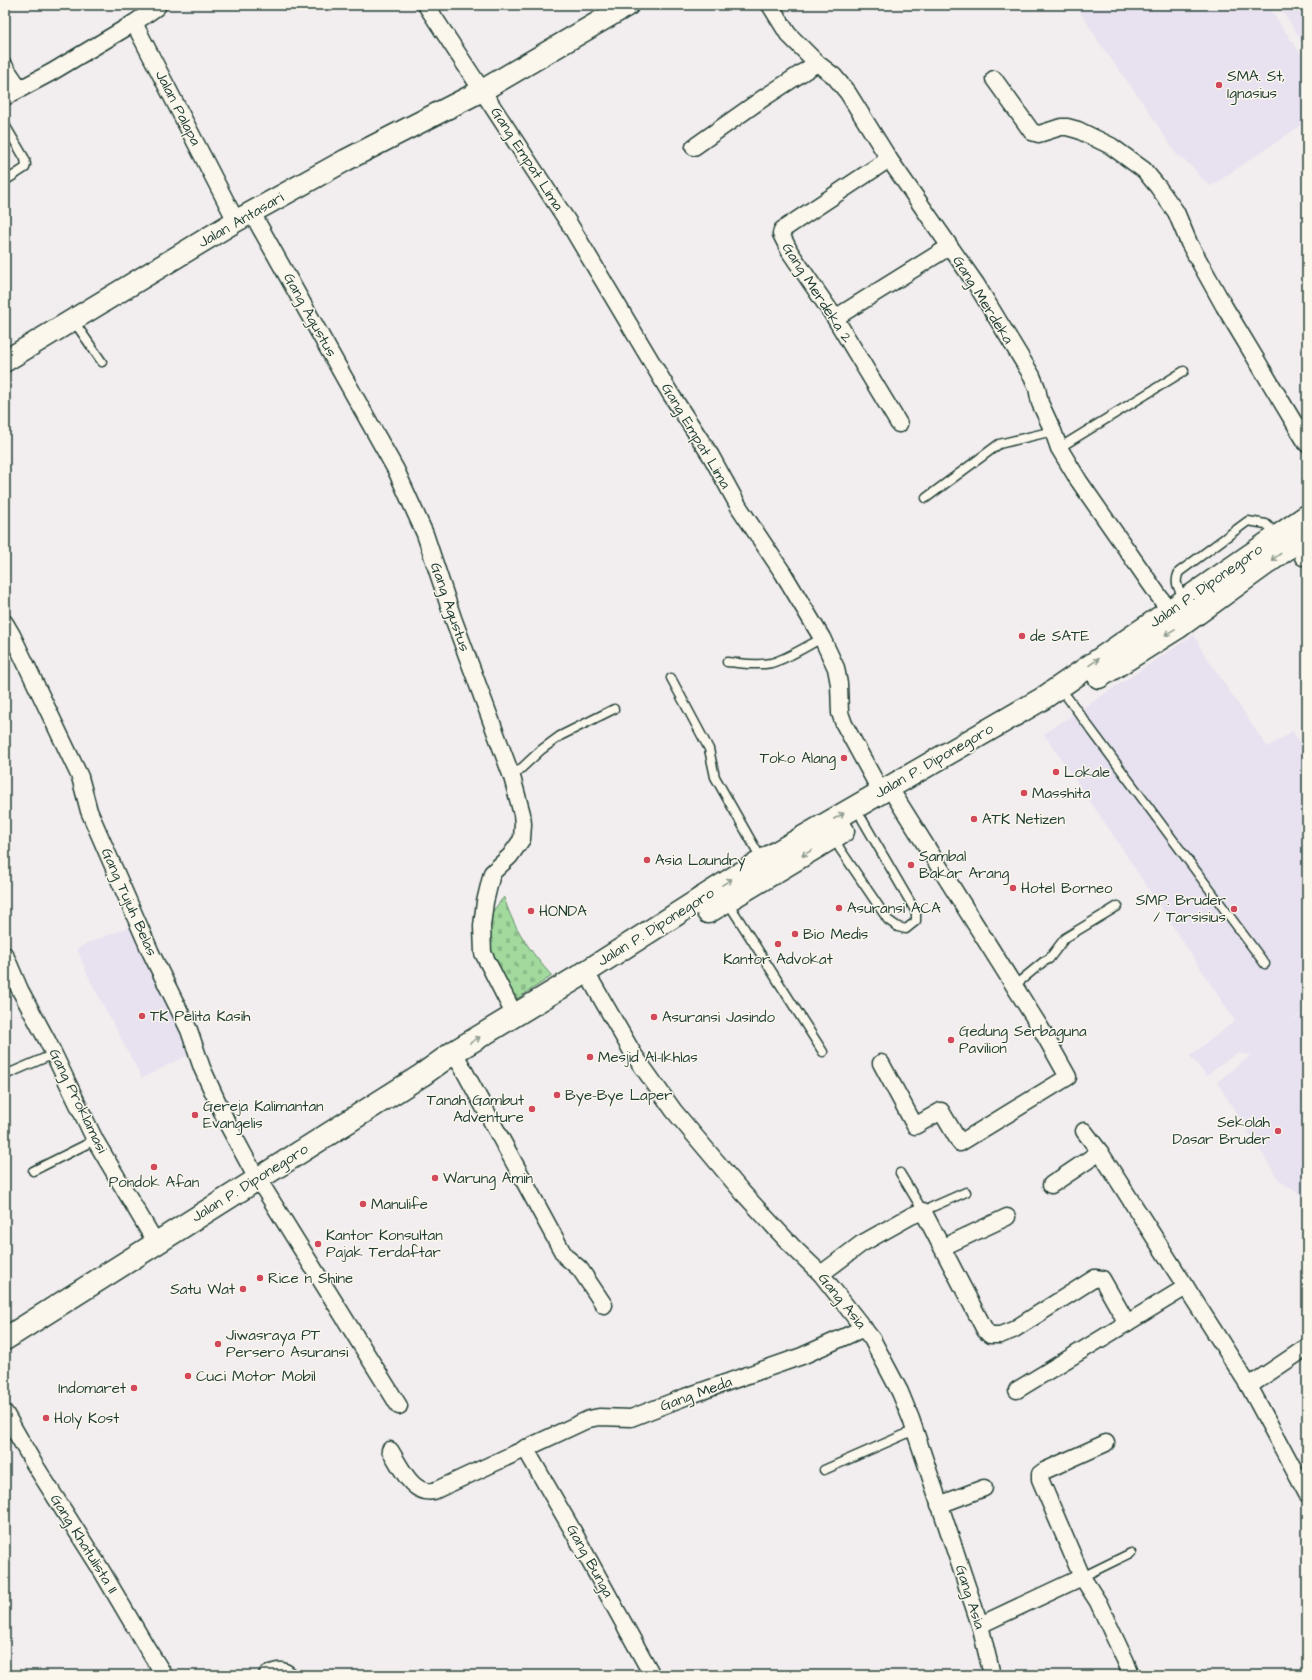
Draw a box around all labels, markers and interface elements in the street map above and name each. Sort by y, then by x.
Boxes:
place label: SMA. St, Ignasius [1227,66,1285,105]
street label: Jalan Palapa [150,67,206,150]
marker: SMA. St, Ignasius [1214,80,1224,90]
street label: Gang Empat Lima [485,103,569,216]
street label: Jalan Antasari [194,187,288,253]
street label: Gang Merdeka 2 [776,239,857,348]
street label: Gang Merdeka [947,252,1019,349]
street label: Gang Agustus [277,269,342,362]
street label: Gang Empat Lima [655,379,736,494]
street label: Jalan P. Diponegoro [1145,539,1268,634]
one-way arrow [1270,553,1281,561]
street label: Gang Agustus [424,560,475,655]
place label: de SATE [1030,626,1089,647]
one-way arrow [1164,628,1175,637]
marker: de SATE [1017,631,1027,641]
one-way arrow [1089,658,1100,666]
street label: Jalan P. Diponegoro [871,718,998,804]
place label: Toko Alang [760,748,836,770]
marker: Toko Alang [839,753,849,763]
place label: Lokale [1064,762,1110,783]
marker: Lokale [1051,767,1061,777]
place label: Masshita [1032,783,1091,804]
marker: Masshita [1019,788,1029,798]
place label: ATK Netizen [982,809,1065,830]
one-way arrow [833,811,845,819]
marker: ATK Netizen [969,814,979,824]
street label: Gang Tujuh Belas [95,845,162,960]
place label: Sambal Bakar Arang [919,846,1009,885]
one-way arrow [801,849,813,857]
place label: Asia Laundry [655,850,745,872]
marker: Asia Laundry [642,855,652,865]
marker: Sambal Bakar Arang [906,860,916,870]
one-way arrow [721,878,732,886]
place label: Hotel Borneo [1021,878,1113,899]
street label: Jalan P. Diponegoro [594,882,719,972]
marker: Hotel Borneo [1008,883,1018,893]
place label: SMP. Bruder / Tarsisius [1136,890,1226,928]
place label: Asuransi ACA [847,898,941,919]
place label: HONDA [539,901,587,922]
marker: Asuransi ACA [834,903,844,913]
marker: SMP. Bruder / Tarsisius [1229,904,1239,914]
marker: HONDA [526,906,536,916]
place label: Bio Medis [803,924,869,945]
marker: Bio Medis [790,929,800,939]
marker: Kantor Advokat [773,939,783,949]
place label: Kantor Advokat [723,949,833,970]
place label: TK Pelita Kasih [150,1006,251,1027]
place label: Asuransi Jasindo [662,1007,776,1028]
marker: TK Pelita Kasih [137,1011,147,1021]
marker: Asuransi Jasindo [649,1012,659,1022]
place label: Gedung Serbaguna Pavilion [959,1021,1087,1059]
one-way arrow [469,1035,481,1043]
marker: Gedung Serbaguna Pavilion [946,1035,956,1045]
street label: Gang Proklamasi [43,1045,113,1158]
place label: Mesjid Al-Ikhlas [598,1047,698,1068]
marker: Mesjid Al-Ikhlas [585,1052,595,1062]
place label: Bye-Bye Laper [565,1085,672,1107]
place label: Tanah Gambut Adventure [427,1090,524,1128]
marker: Bye-Bye Laper [552,1090,562,1100]
place label: Gereja Kalimantan Evangelis [203,1096,324,1135]
marker: Tanah Gambut Adventure [527,1104,537,1114]
marker: Gereja Kalimantan Evangelis [190,1110,200,1120]
place label: Sekolah Dasar Bruder [1173,1112,1271,1150]
marker: Sekolah Dasar Bruder [1273,1126,1283,1136]
street label: Jalan P. Diponegoro [188,1138,313,1228]
marker: Pondok Afan [149,1162,159,1172]
place label: Warung Amin [443,1168,533,1190]
place label: Pondok Afan [109,1172,200,1193]
marker: Warung Amin [430,1173,440,1183]
place label: Manulife [371,1194,428,1215]
marker: Manulife [358,1199,368,1209]
place label: Kantor Konsultan Pajak Terdaftar [326,1225,443,1263]
marker: Kantor Konsultan Pajak Terdaftar [313,1239,323,1249]
place label: Rice n Shine [268,1268,353,1289]
street label: Gang Asia [812,1269,871,1334]
marker: Rice n Shine [255,1273,265,1283]
place label: Satu Wat [170,1279,235,1300]
marker: Satu Wat [238,1284,248,1294]
place label: Jiwasraya PT Persero Asuransi [226,1325,349,1363]
marker: Jiwasraya PT Persero Asuransi [213,1339,223,1349]
place label: Cuci Motor Mobil [196,1366,316,1387]
marker: Cuci Motor Mobil [183,1371,193,1381]
street label: Gang Meda [657,1371,736,1418]
place label: Indomaret [58,1378,126,1399]
marker: Indomaret [129,1383,139,1393]
place label: Holy Kost [54,1408,119,1430]
marker: Holy Kost [41,1413,51,1423]
street label: Gang Khatulista II [44,1490,123,1598]
street label: Gang Bunga [560,1521,619,1602]
street label: Gang Asia [949,1562,990,1632]

